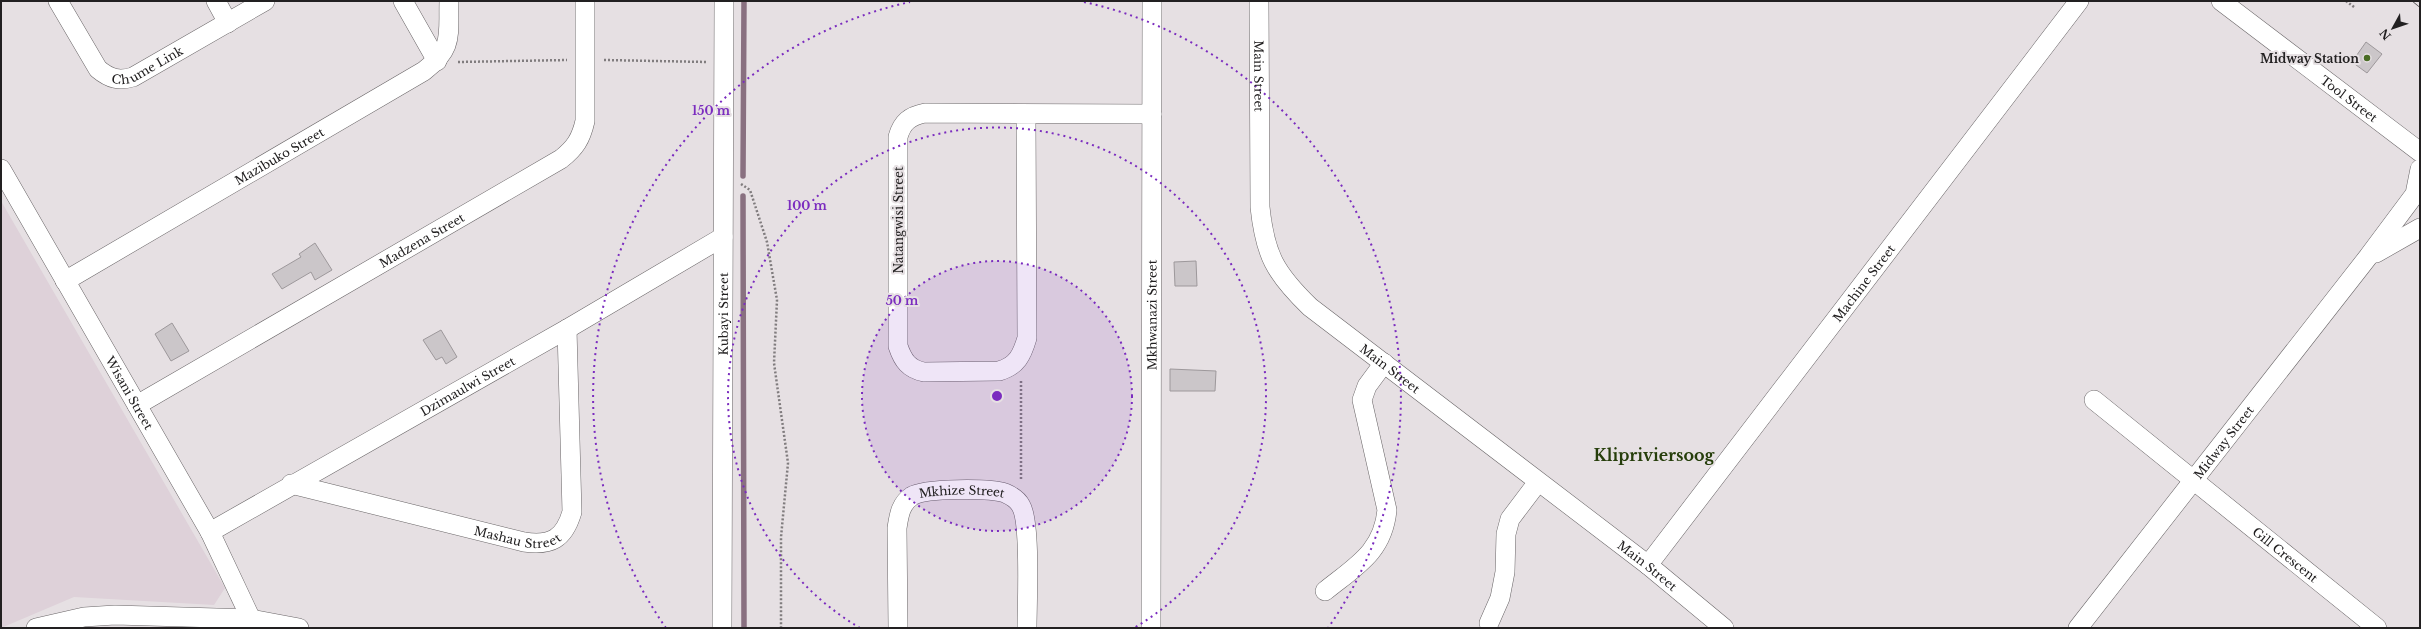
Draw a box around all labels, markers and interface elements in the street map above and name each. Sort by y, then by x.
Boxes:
north arrow [2373,8,2413,48]
text: N [2376,25,2394,43]
street label: Main Street [1252,40,1267,112]
street label: Chume Link [111,42,186,87]
place label: Midway Station [2260,51,2359,66]
marker: Midway Station [2362,53,2372,63]
street label: Tool Street [2318,72,2381,125]
text: 150 m [692,103,731,118]
street label: Mazibuko Street [232,124,327,188]
street label: Natangwisi Street [891,166,906,274]
text: 100 m [787,198,828,213]
street label: Madzena Street [376,209,467,270]
street label: Machine Street [1829,241,1898,325]
street label: Mkhwanazi Street [1144,259,1159,370]
street label: Kubayi Street [715,272,731,355]
text: 50 m [886,293,919,308]
street label: Main Street [1357,341,1424,396]
street label: Wisani Street [102,352,157,432]
street label: Dzimaulwi Street [417,353,518,419]
centre of rings [990,389,1004,403]
street label: Midway Street [2190,402,2257,482]
district label: Klipriviersoog [1594,445,1716,465]
street label: Mkhize Street [918,482,1007,501]
street label: Mashau Street [473,522,564,551]
street label: Gill Crescent [2250,524,2322,585]
street label: Main Street [1615,537,1681,594]

